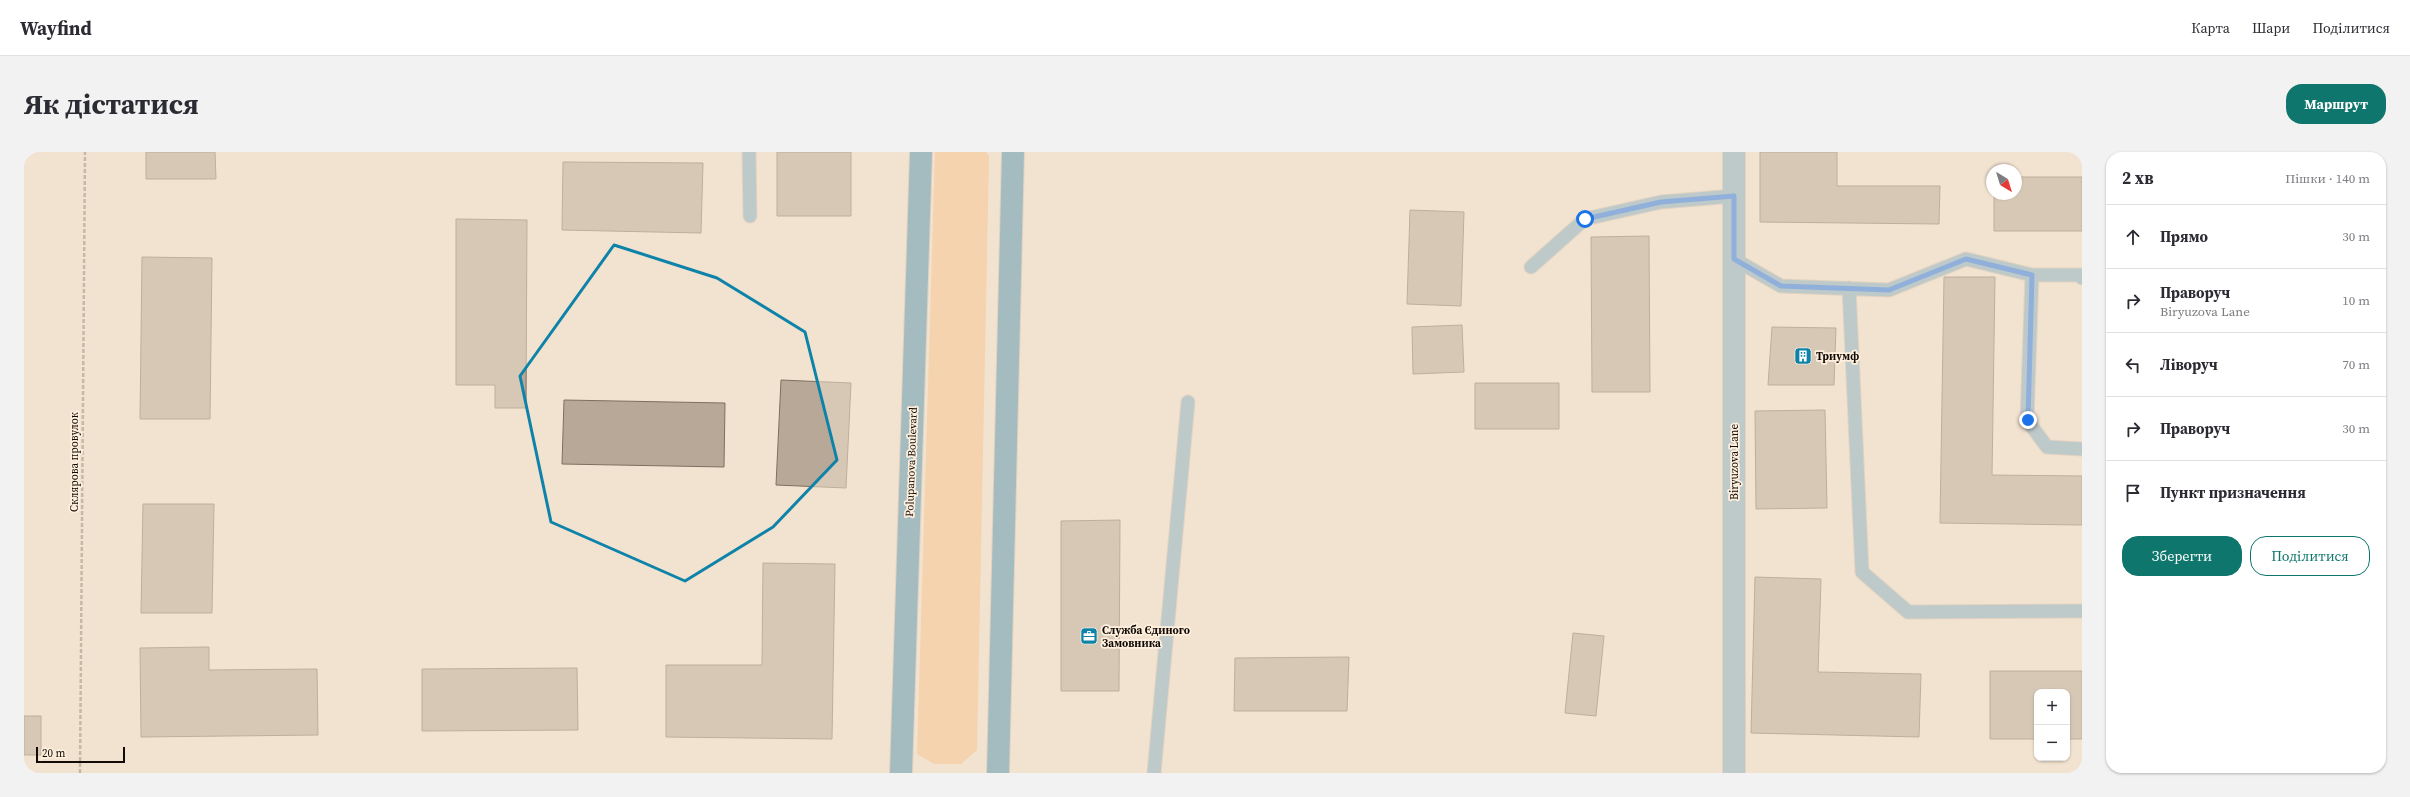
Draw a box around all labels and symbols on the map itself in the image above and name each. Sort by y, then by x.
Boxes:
north arrow [1986,164,2022,200]
route start [1576,210,1594,228]
building icon: Триумф [1793,346,1813,366]
place label: Триумф [1816,349,1859,364]
street label: Polupanova Boulevard [902,406,921,517]
route end [2019,411,2037,429]
street label: Склярова провулок [67,412,82,512]
street label: Biryuzova Lane [1727,424,1742,500]
place label: Служба Єдиного Замовника [1102,623,1190,651]
office icon: Служба Єдиного Замовника [1079,626,1099,646]
scale bar [36,745,125,764]

